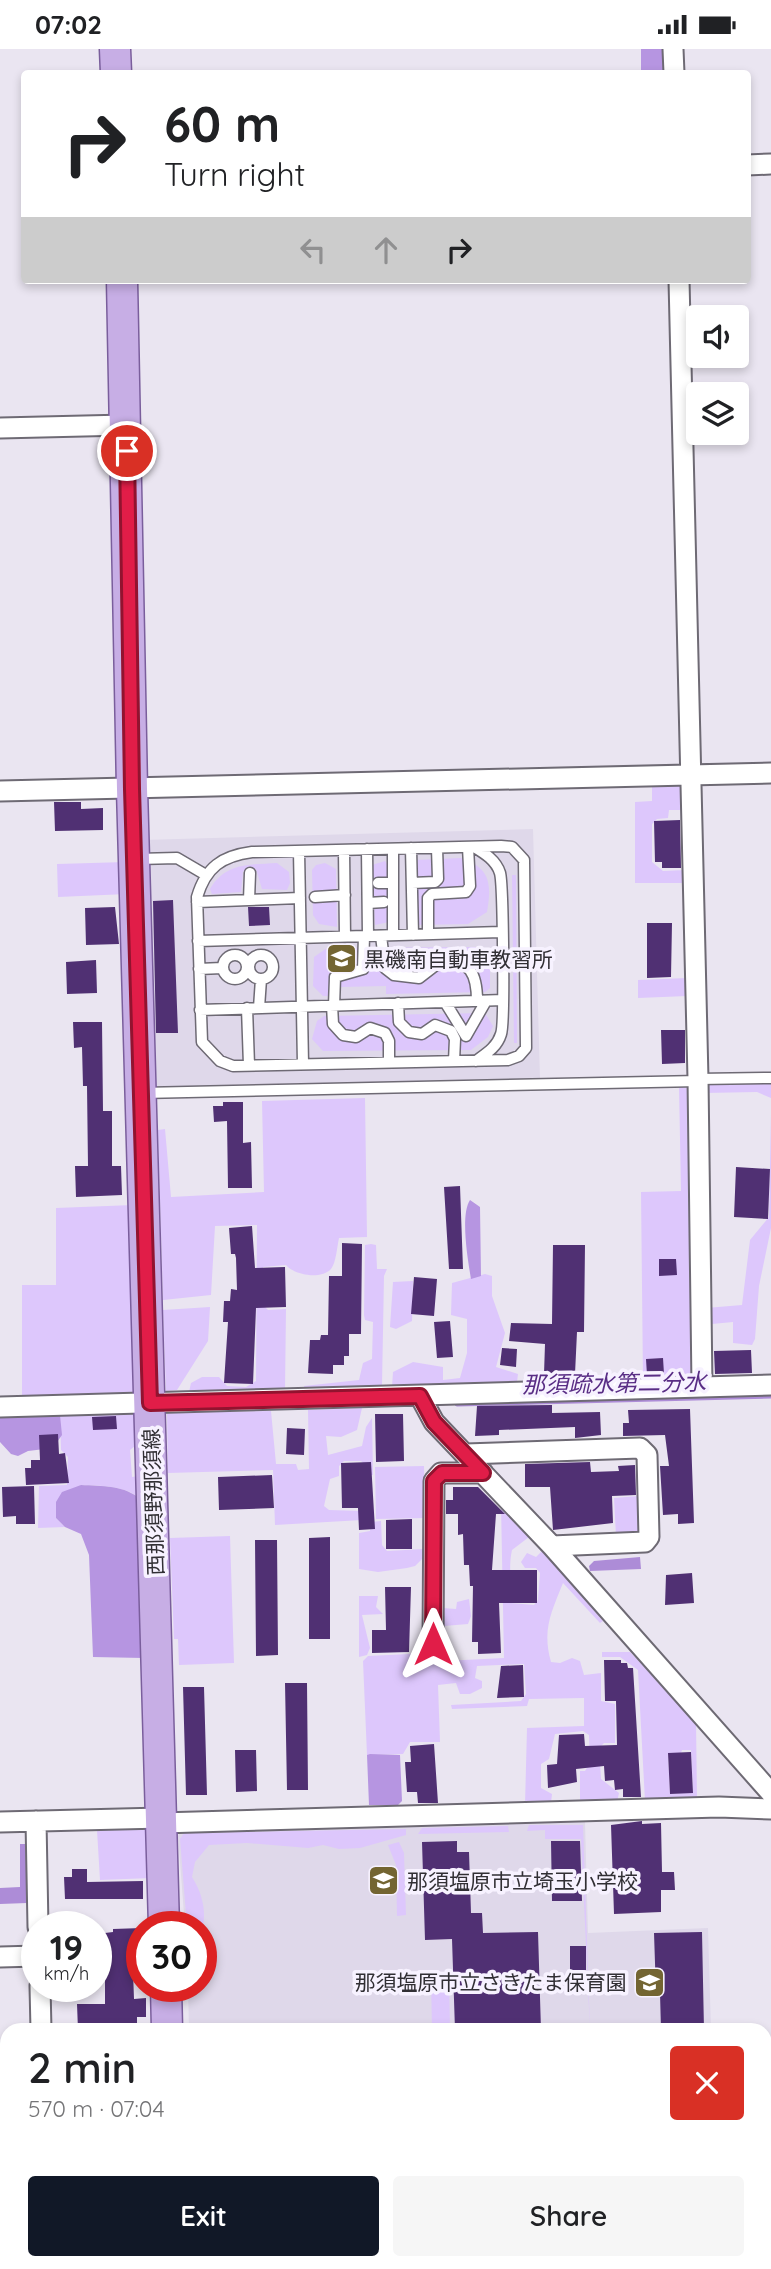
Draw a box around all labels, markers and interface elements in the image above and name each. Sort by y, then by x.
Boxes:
text: 07:02 [35,8,102,41]
text: 60 m [164,93,280,154]
icon: right [49,98,140,189]
text: Turn right [164,154,305,194]
icon: left [294,231,332,269]
icon: ahead [367,231,405,269]
icon: right [440,231,478,269]
map controls [686,305,749,445]
button: sound [686,305,749,368]
button: layers [686,382,749,445]
pin [97,421,157,481]
icon: arrive [108,432,146,470]
school or university icon: 黒磯南自動車教習所 [324,942,358,976]
place label: 黒磯南自動車教習所 [364,946,553,972]
water label: 那須疏水第二分水 [522,1367,709,1399]
street label: 西那須野那須線 [137,1428,169,1576]
position arrow [396,1607,470,1681]
school or university icon: 那須塩原市立埼玉小学校 [367,1864,401,1898]
place label: 那須塩原市立埼玉小学校 [407,1868,638,1894]
speed limit sign: 30 [126,1911,217,2002]
text: 19 [50,1925,83,1969]
text: km/h [44,1962,89,1985]
school or university icon: 那須塩原市立さきたま保育園 [633,1965,667,1999]
place label: 那須塩原市立さきたま保育園 [355,1969,627,1995]
text: 2 min [28,2041,136,2094]
button: close [670,2046,744,2120]
text: 570 m · 07:04 [28,2094,165,2123]
button: Exit [28,2176,379,2256]
button: Share [393,2176,744,2256]

